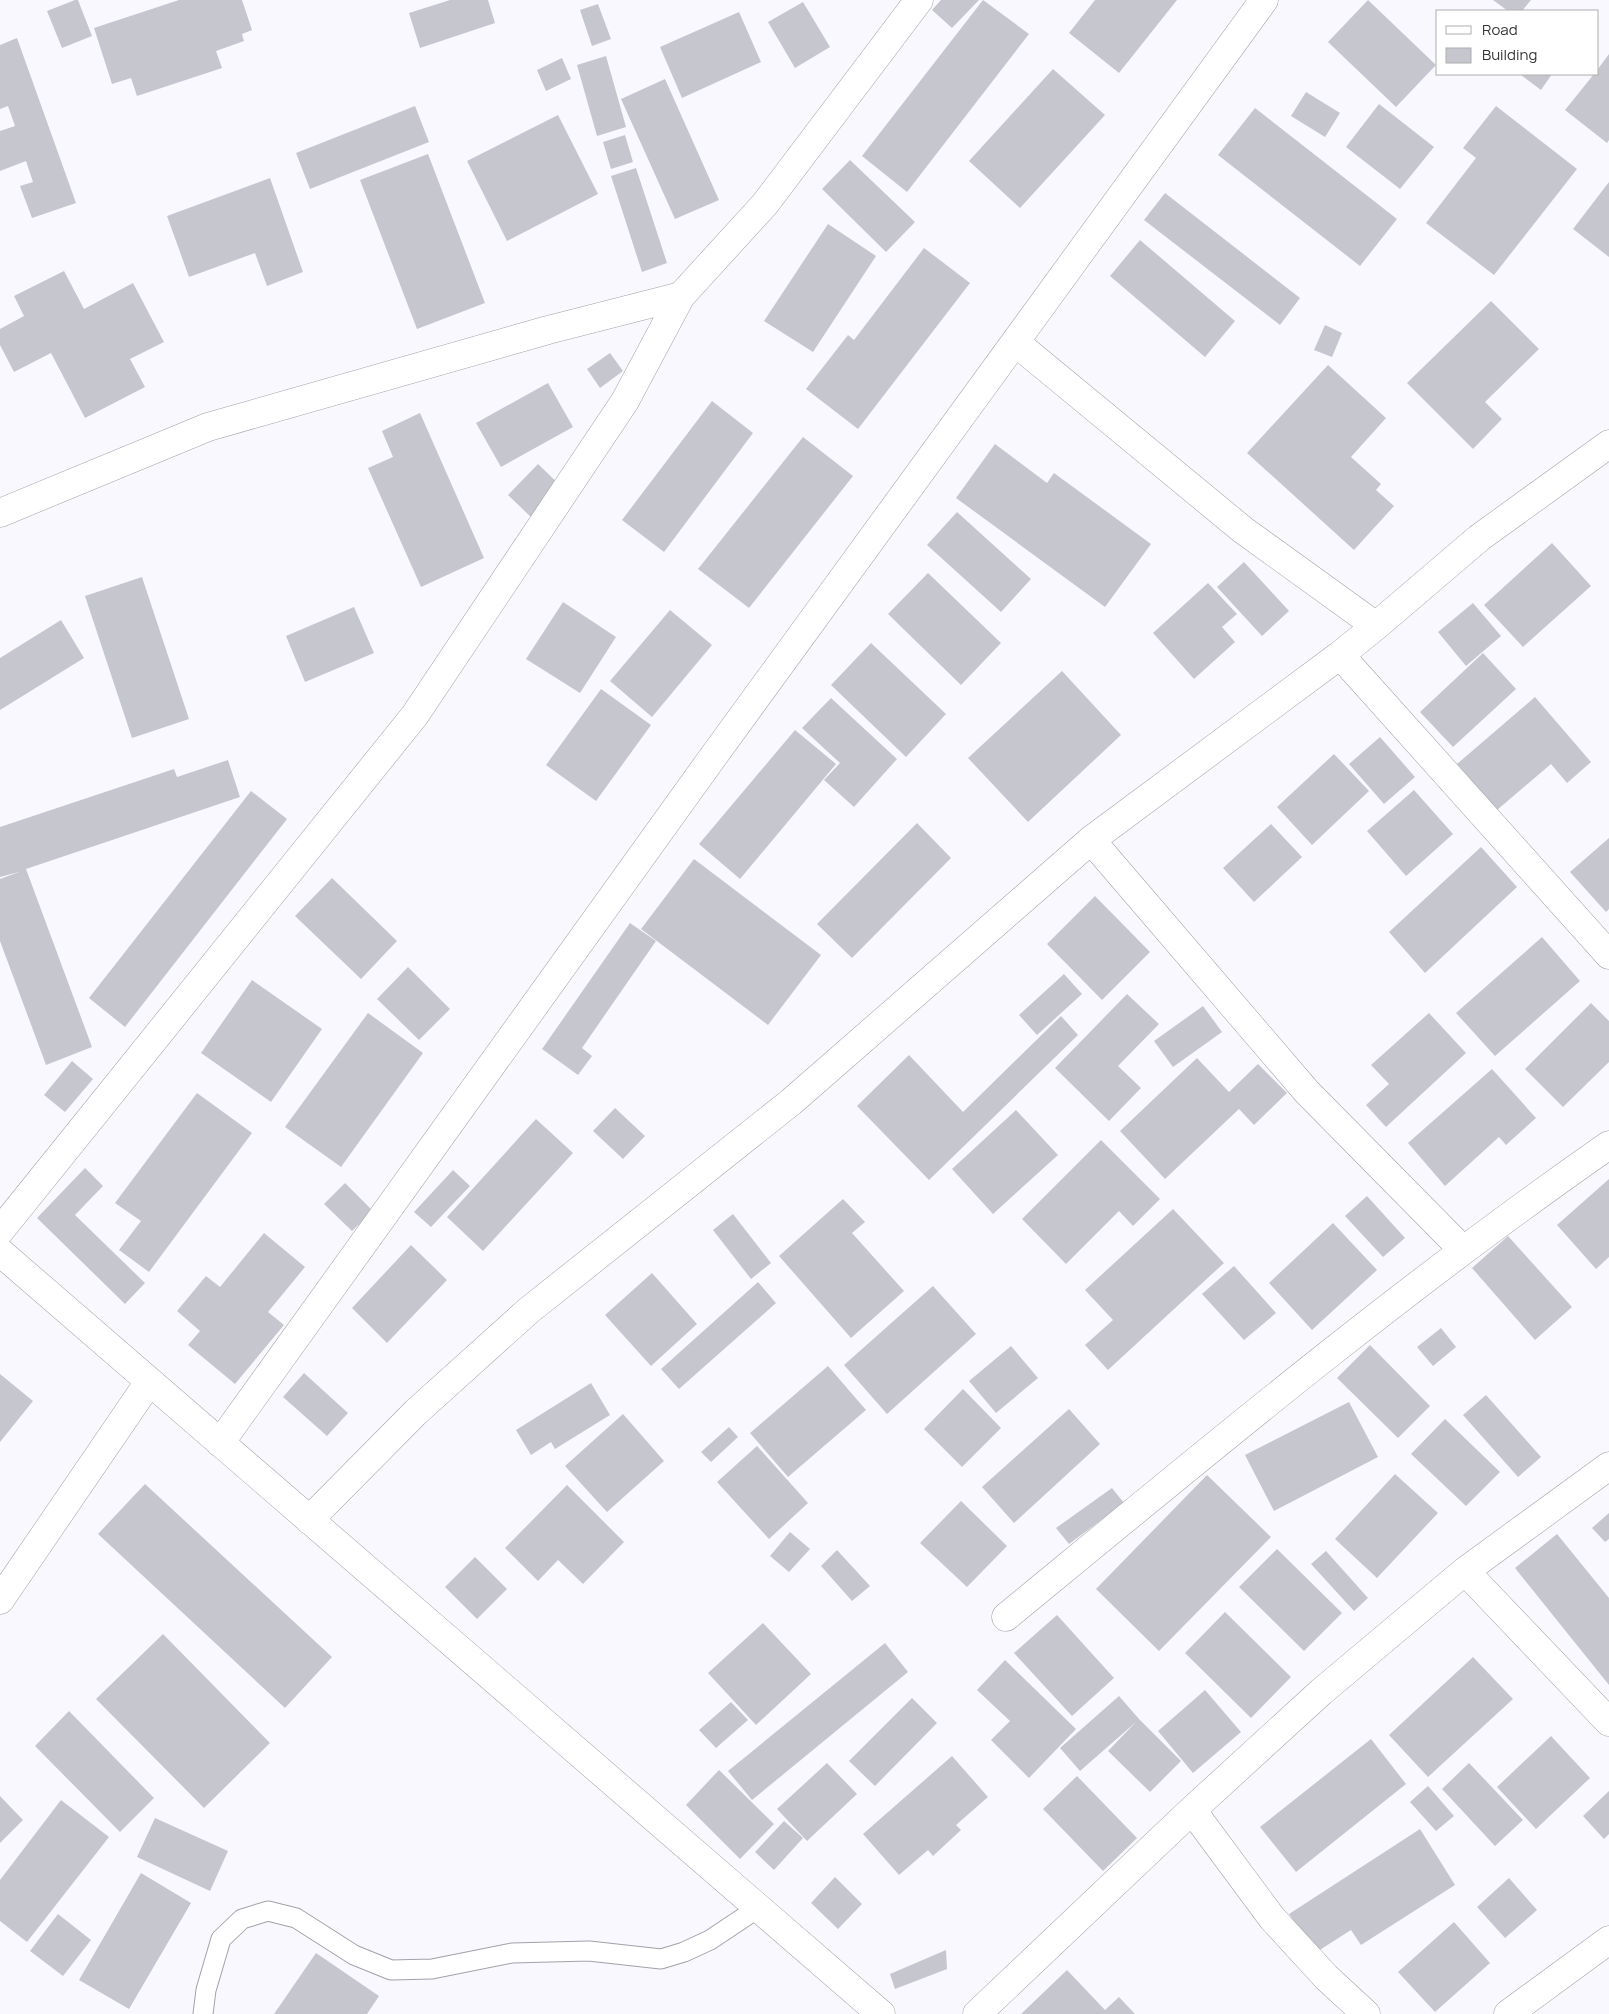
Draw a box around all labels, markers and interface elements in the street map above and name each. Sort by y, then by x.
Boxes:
legend [1436,10,1599,75]
text: Road [1482,19,1518,40]
text: Building [1482,44,1537,65]

